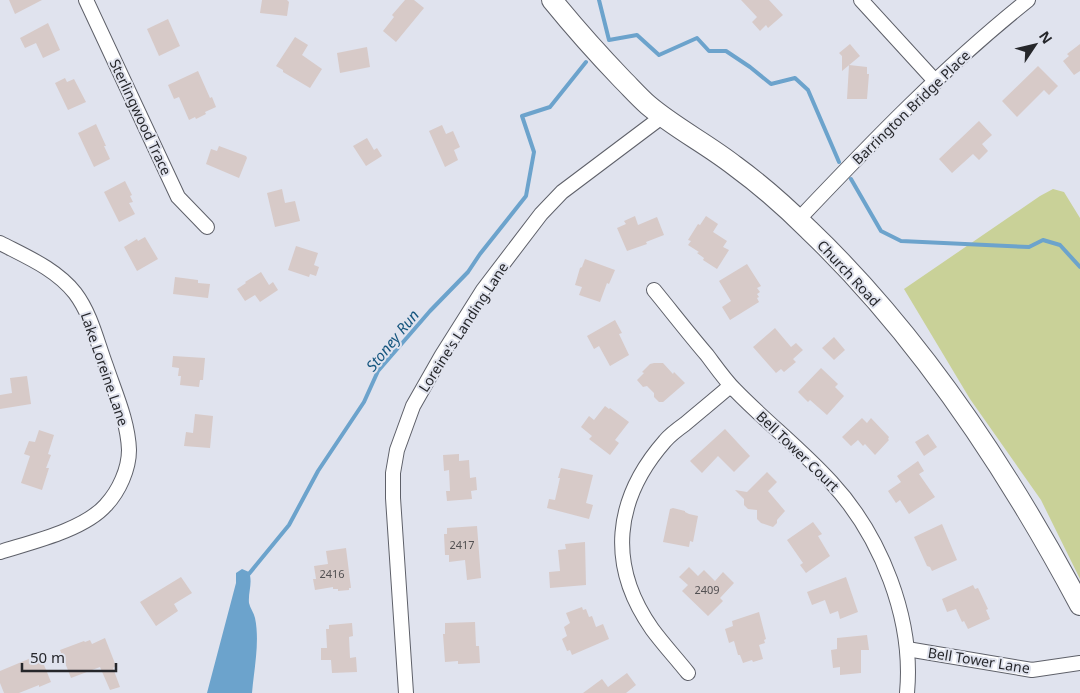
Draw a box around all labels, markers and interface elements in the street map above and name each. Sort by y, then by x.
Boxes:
north arrow [1010,20,1060,70]
text: N [1035,27,1057,47]
street label: Barrington Bridge Place [848,46,974,168]
street label: Sterlingwood Trace [106,56,176,178]
street label: Church Road [813,236,885,310]
street label: Loreine's Landing Lane [414,258,512,396]
water label: Stoney Run [361,305,423,375]
street label: Lake Loreine Lane [77,310,133,428]
street label: Bell Tower Court [753,407,843,495]
house number: 2417 [449,537,475,552]
house number: 2416 [319,566,345,581]
house number: 2409 [694,582,720,597]
scale bar [22,640,116,672]
street label: Bell Tower Lane [927,643,1031,677]
text: 50 m [30,647,65,667]

